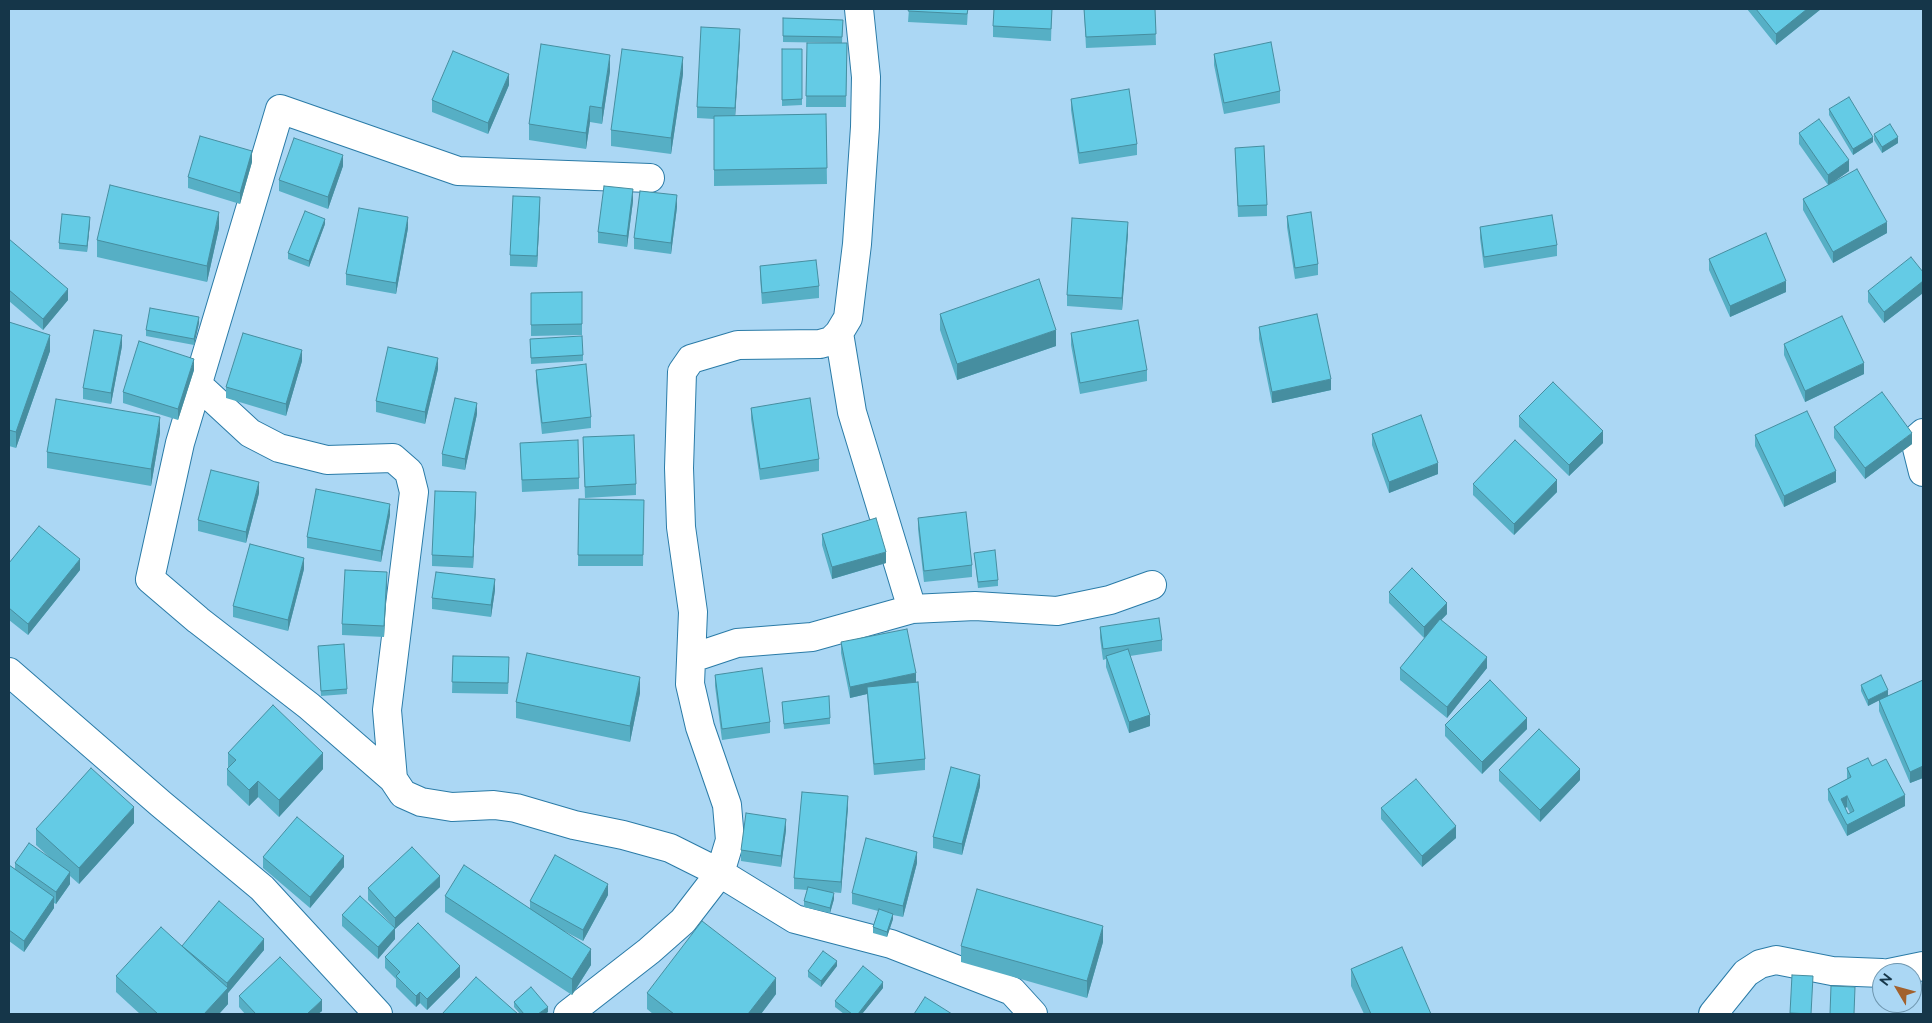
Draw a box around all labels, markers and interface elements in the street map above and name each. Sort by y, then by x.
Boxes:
north arrow [1872,963,1922,1013]
text: N [1876,970,1895,989]

